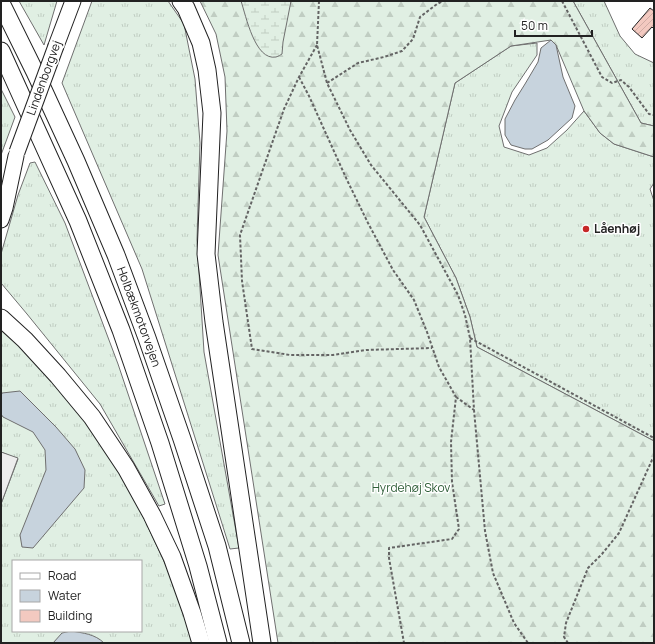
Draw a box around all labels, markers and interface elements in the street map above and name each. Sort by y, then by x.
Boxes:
scale bar [515,12,592,38]
text: 50 m [521,17,548,34]
street label: Lindenborgvej [22,38,65,118]
place label: Låenhøj [594,220,640,237]
marker: Låenhøj [581,224,591,234]
street label: Holbækmotorvejen [113,264,165,369]
park label: Hyrdehøj Skov [372,479,450,496]
legend [12,560,142,632]
text: Road [48,567,76,584]
text: Water [48,587,82,604]
text: Building [48,607,92,624]

